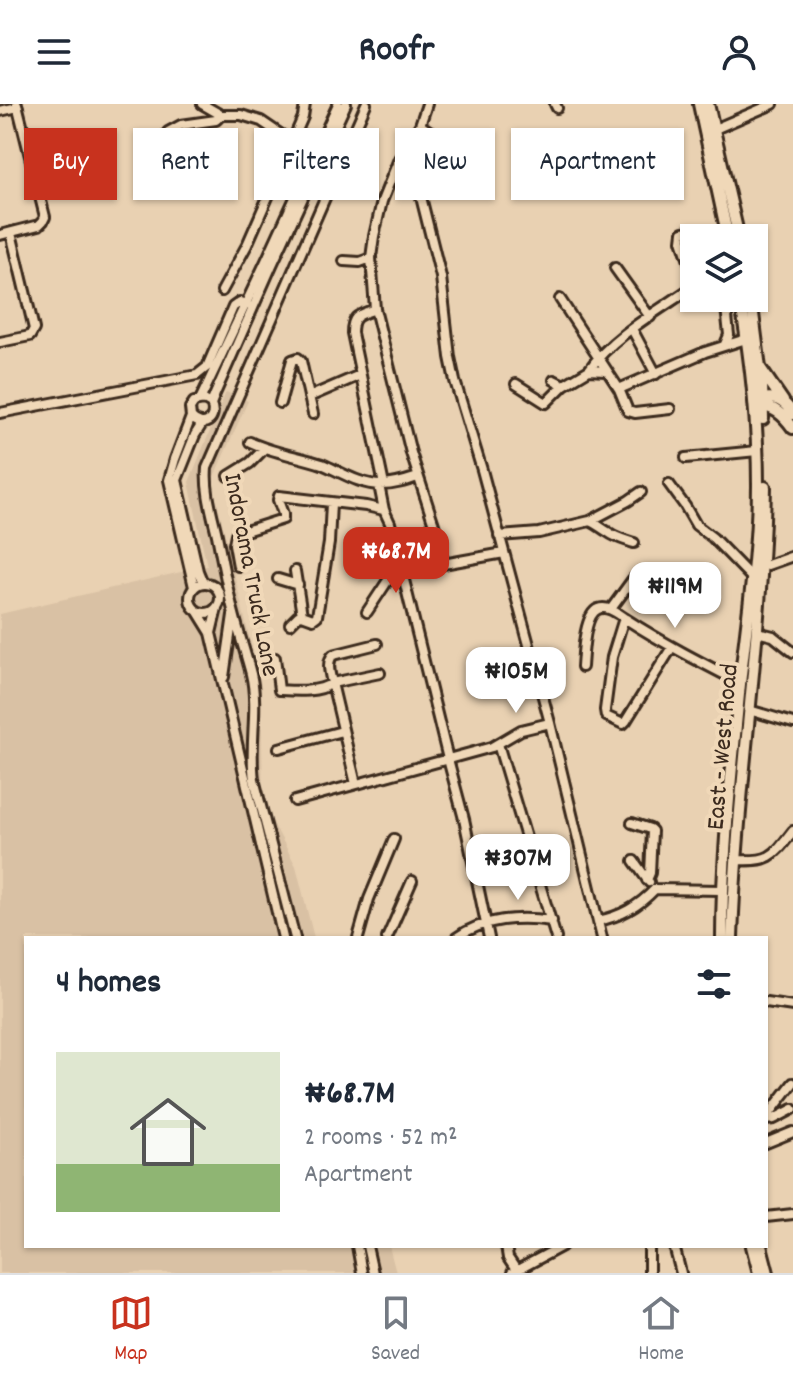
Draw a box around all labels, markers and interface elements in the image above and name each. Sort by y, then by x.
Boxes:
text: Roofr [359,26,434,78]
icon: menu [32,30,76,74]
icon: person [717,30,761,74]
chip: Buy [24,128,117,200]
chip: Rent [133,128,238,200]
chip: Filters [254,128,379,200]
chip: New [395,128,495,200]
chip: Apartment [511,128,684,200]
map controls [680,224,768,312]
button: layers [680,224,768,312]
street label: Indorama Truck Lane [212,470,288,680]
pin: ₦68.7M [331,527,461,595]
text: ₦68.7M [361,534,431,571]
pin: ₦119M [619,562,731,630]
text: ₦119M [647,569,703,606]
pin: ₦105M [460,647,572,715]
text: ₦105M [484,654,548,691]
street label: East - West Road [698,662,750,832]
pin: ₦307M [462,834,574,902]
text: ₦307M [484,841,552,878]
text: 4 homes [56,960,161,1009]
icon: filters [692,962,736,1006]
text: ₦68.7M [304,1071,395,1120]
icon: home [120,1084,216,1180]
text: 2 rooms · 52 m² [304,1120,457,1157]
text: Apartment [304,1157,413,1194]
tab: Map [109,1291,153,1370]
tab: Saved [371,1291,420,1370]
tab: Home [638,1291,684,1370]

